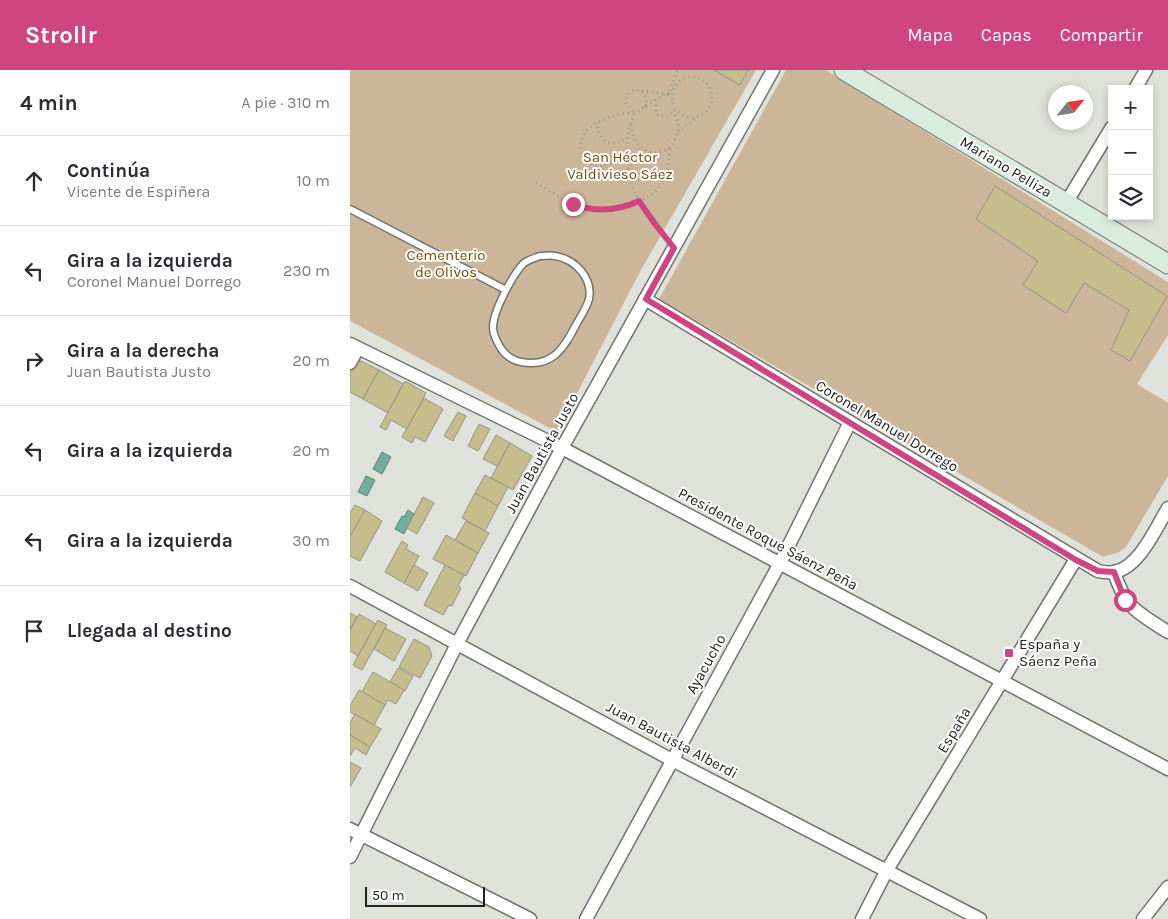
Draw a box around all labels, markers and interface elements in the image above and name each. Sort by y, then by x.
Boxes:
text: Strollr [25,21,97,49]
text: Mapa [907,24,953,46]
text: Capas [981,24,1032,46]
text: Compartir [1060,24,1143,46]
north arrow [1048,85,1093,130]
map controls [1108,85,1153,220]
button: + [1108,85,1153,130]
text: 4 min [20,91,78,115]
text: A pie · 310 m [241,93,330,112]
button: − [1108,130,1153,175]
street label: Mariano Pelliza [957,132,1055,202]
park label: San Héctor Valdivieso Sáez [567,148,673,183]
text: Continúa [67,160,150,182]
icon: ahead [20,167,48,195]
text: 10 m [296,171,330,190]
button: layers [1108,175,1153,220]
text: Vicente de Espiñera [67,182,210,201]
route end [562,193,585,216]
park label: Cementerio de Olivos [406,246,486,281]
text: Gira a la izquierda [67,250,233,272]
icon: left [20,257,48,285]
text: 230 m [283,261,330,280]
text: Coronel Manuel Dorrego [67,272,241,291]
text: Gira a la derecha [67,340,219,362]
icon: right [20,347,48,375]
text: 20 m [292,351,330,370]
text: Juan Bautista Justo [67,362,211,381]
street label: Coronel Manuel Dorrego [812,376,962,476]
street label: Juan Bautista Justo [501,390,583,516]
icon: left [20,437,48,465]
text: Gira a la izquierda [67,440,233,462]
text: 20 m [292,441,330,460]
street label: Presidente Roque Sáenz Peña [675,484,861,594]
icon: left [20,527,48,555]
text: Gira a la izquierda [67,530,233,552]
text: 30 m [292,531,330,550]
route start [1114,589,1137,612]
icon: arrive [20,617,48,645]
text: Llegada al destino [67,620,232,642]
street label: Ayacucho [682,631,730,697]
place label: España y Sáenz Peña [1019,635,1097,670]
marker: España y Sáenz Peña [1003,647,1015,659]
street label: Juan Bautista Alberdi [603,698,741,782]
street label: España [933,704,975,756]
scale bar [365,884,485,907]
text: 50 m [372,887,405,904]

